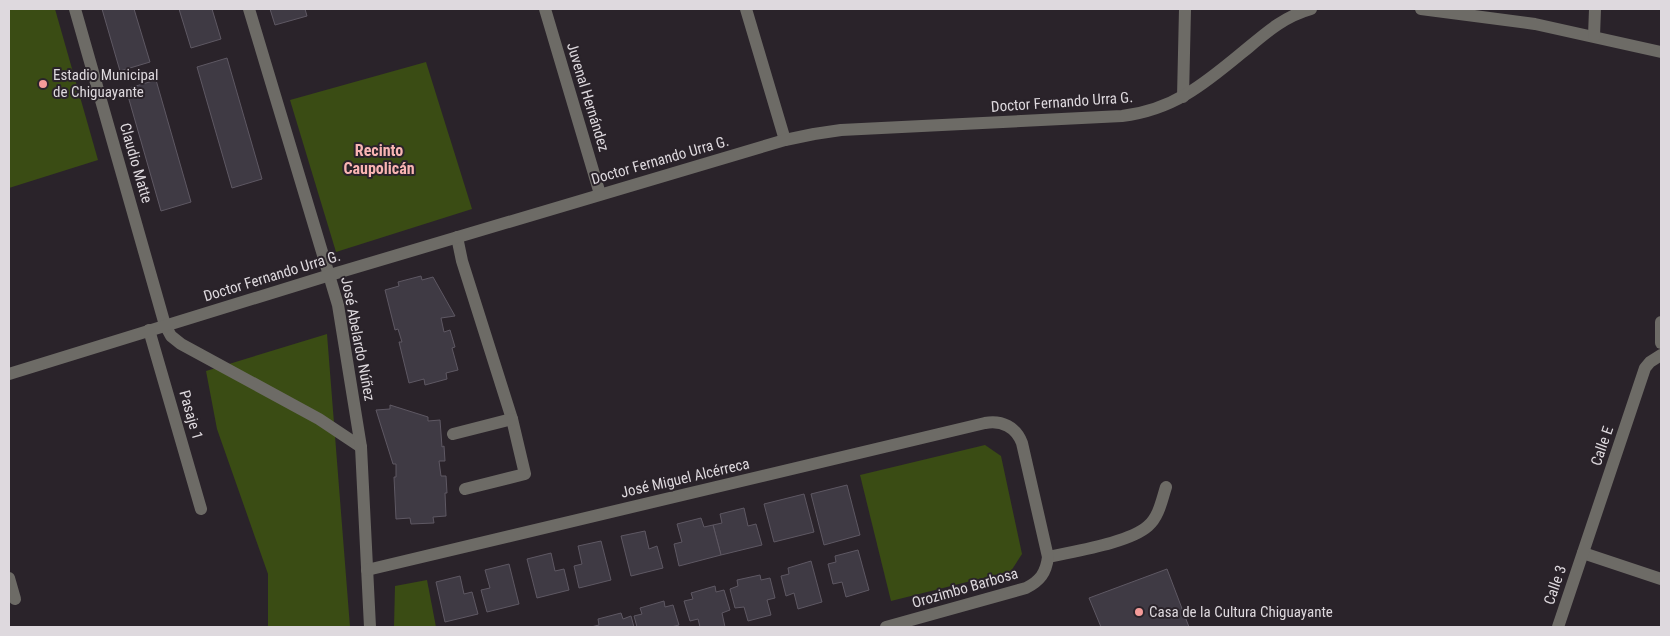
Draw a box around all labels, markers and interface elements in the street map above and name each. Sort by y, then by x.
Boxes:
street label: Juvenal Hernández [563,40,613,154]
place label: Estadio Municipal de Chiguayante [53,66,158,101]
marker: Estadio Municipal de Chiguayante [37,78,49,90]
street label: Doctor Fernando Urra G. [990,88,1134,116]
street label: Claudio Matte [116,121,156,205]
street label: Doctor Fernando Urra G. [589,132,731,188]
district label: Recinto Caupolicán [343,141,415,178]
street label: Doctor Fernando Urra G. [201,247,343,305]
street label: José Abelardo Núñez [337,275,379,403]
street label: Pasaje 1 [175,388,207,442]
street label: Calle E [1587,424,1617,468]
street label: José Miguel Alcérreca [619,454,751,502]
street label: Calle 3 [1540,563,1570,607]
street label: Orozimbo Barbosa [910,564,1020,612]
place label: Casa de la Cultura Chiguayante [1149,603,1333,621]
marker: Casa de la Cultura Chiguayante [1133,606,1145,618]

